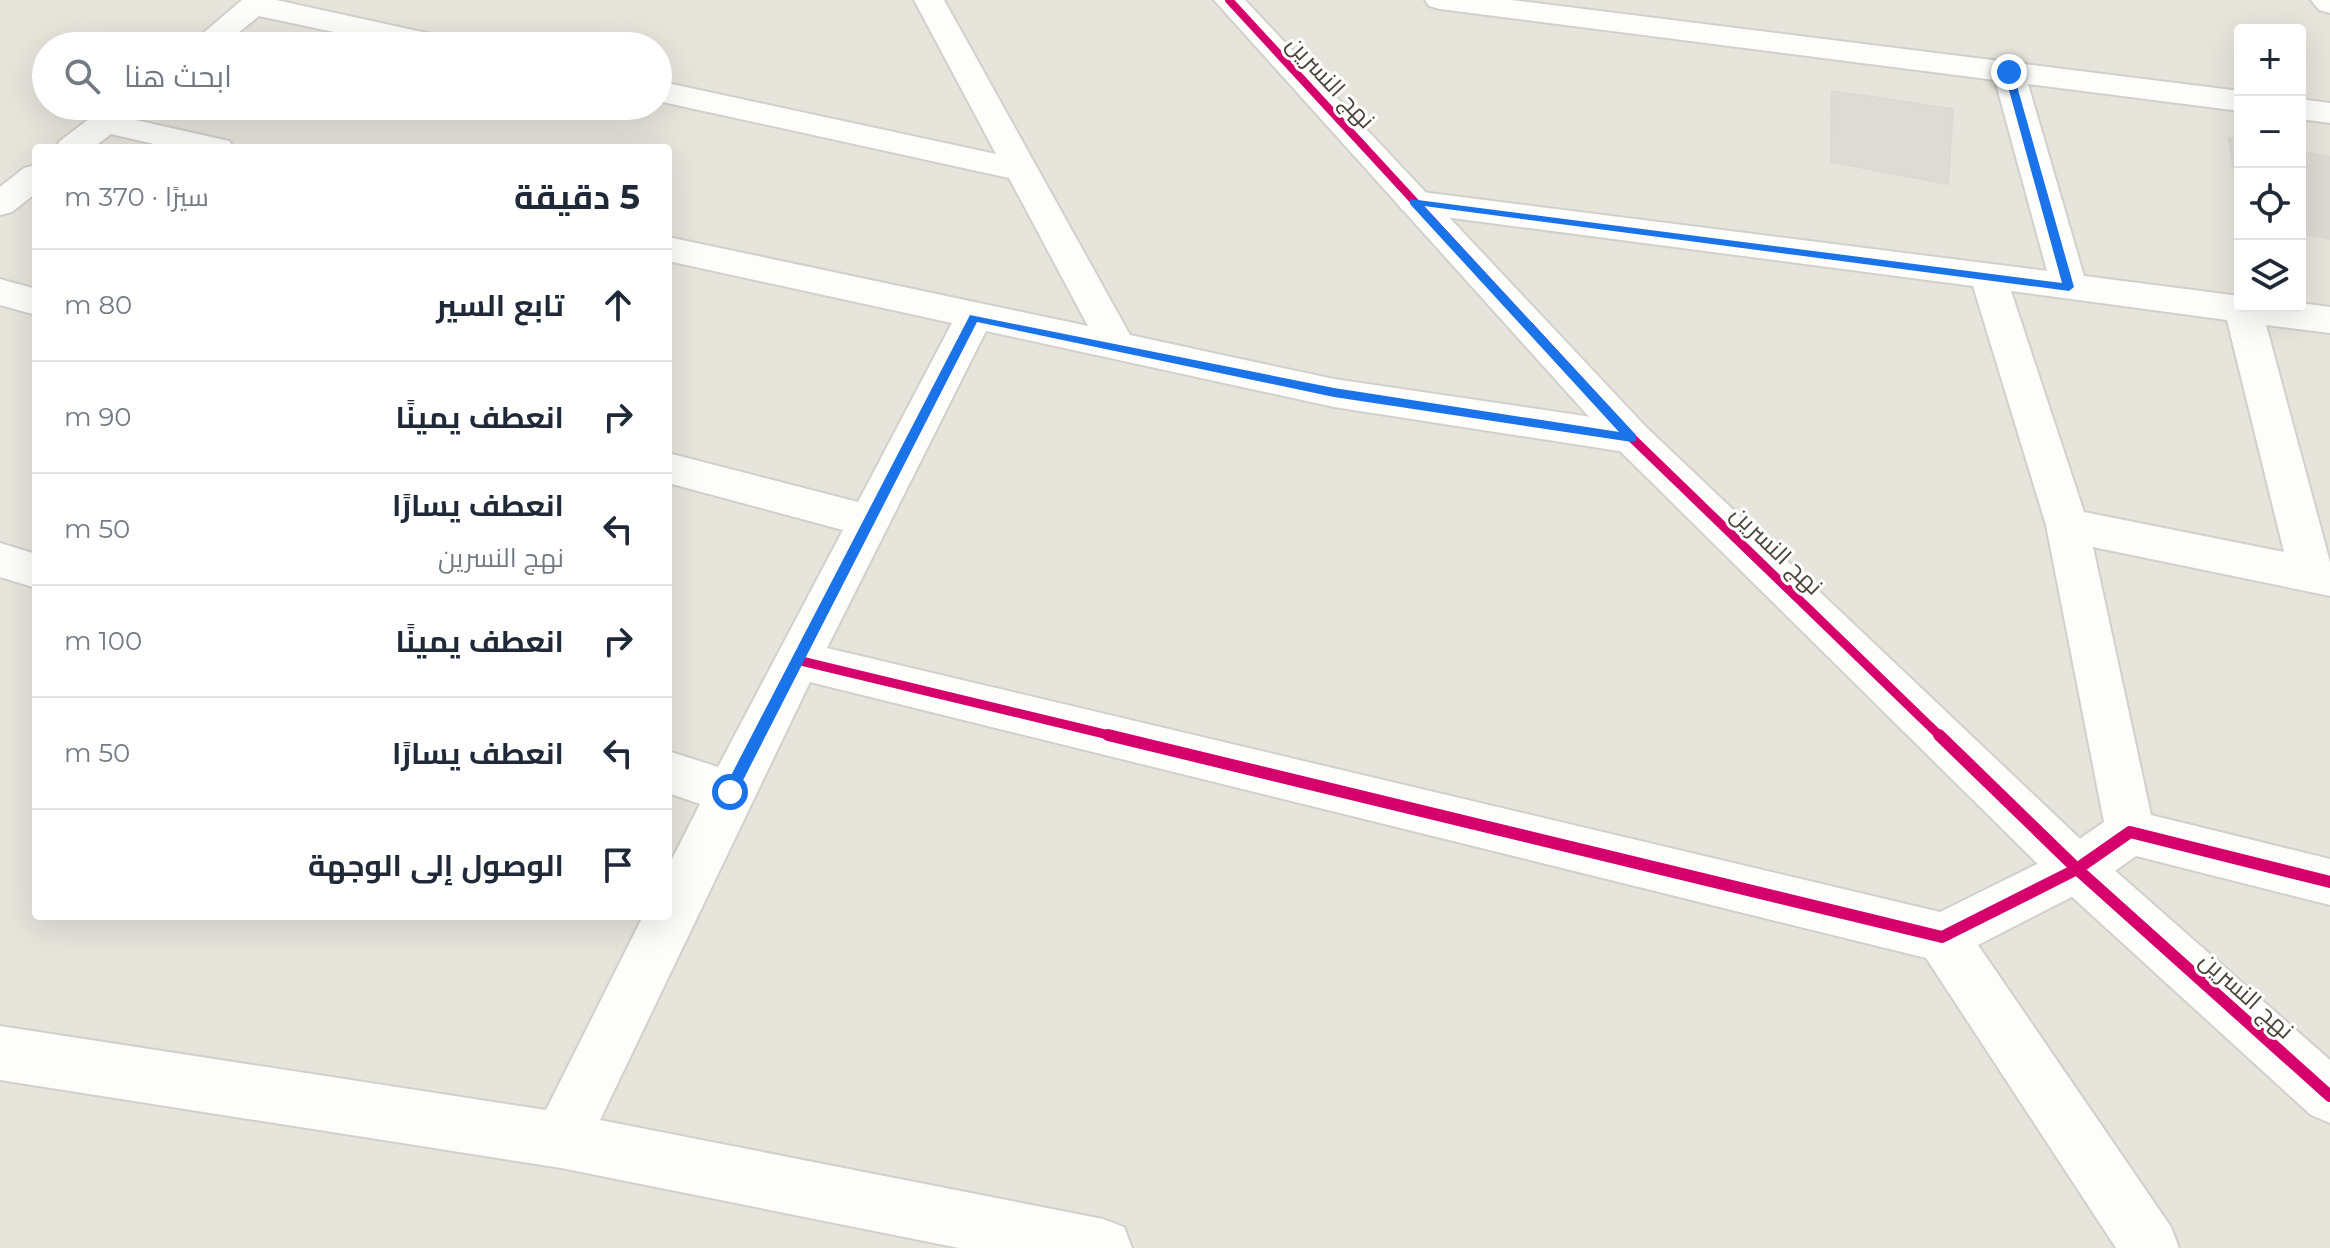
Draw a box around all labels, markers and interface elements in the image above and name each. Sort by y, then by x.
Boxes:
map controls [2234,24,2306,312]
button: + [2234,24,2306,96]
street label: نهج النسرين [1279,30,1381,136]
search box [32,32,672,120]
icon: search [60,54,104,98]
route end [1991,54,2027,90]
text: ابحث هنا [124,58,232,95]
button: − [2234,96,2306,168]
button: locate [2234,168,2306,240]
text: 5 دقيقة [514,176,640,218]
text: سيرًا · 370 m [64,181,209,213]
button: layers [2234,240,2306,312]
icon: ahead [596,283,640,327]
text: تابع السير [436,287,564,324]
text: 80 m [64,289,132,321]
icon: right [596,395,640,439]
text: انعطف يمينًا [396,399,564,436]
text: 90 m [64,401,131,433]
text: انعطف يسارًا [392,487,564,524]
street label: نهج النسرين [1724,499,1829,602]
icon: left [596,507,640,551]
text: 50 m [64,513,130,545]
text: نهج النسرين [438,542,564,574]
icon: right [596,619,640,663]
text: انعطف يمينًا [396,623,564,660]
text: 100 m [64,625,142,657]
icon: left [596,731,640,775]
text: انعطف يسارًا [392,735,564,772]
text: 50 m [64,737,130,769]
route start [712,774,748,810]
icon: arrive [596,843,640,887]
text: الوصول إلى الوجهة [308,847,564,884]
street label: نهج النسرين [2193,945,2300,1046]

